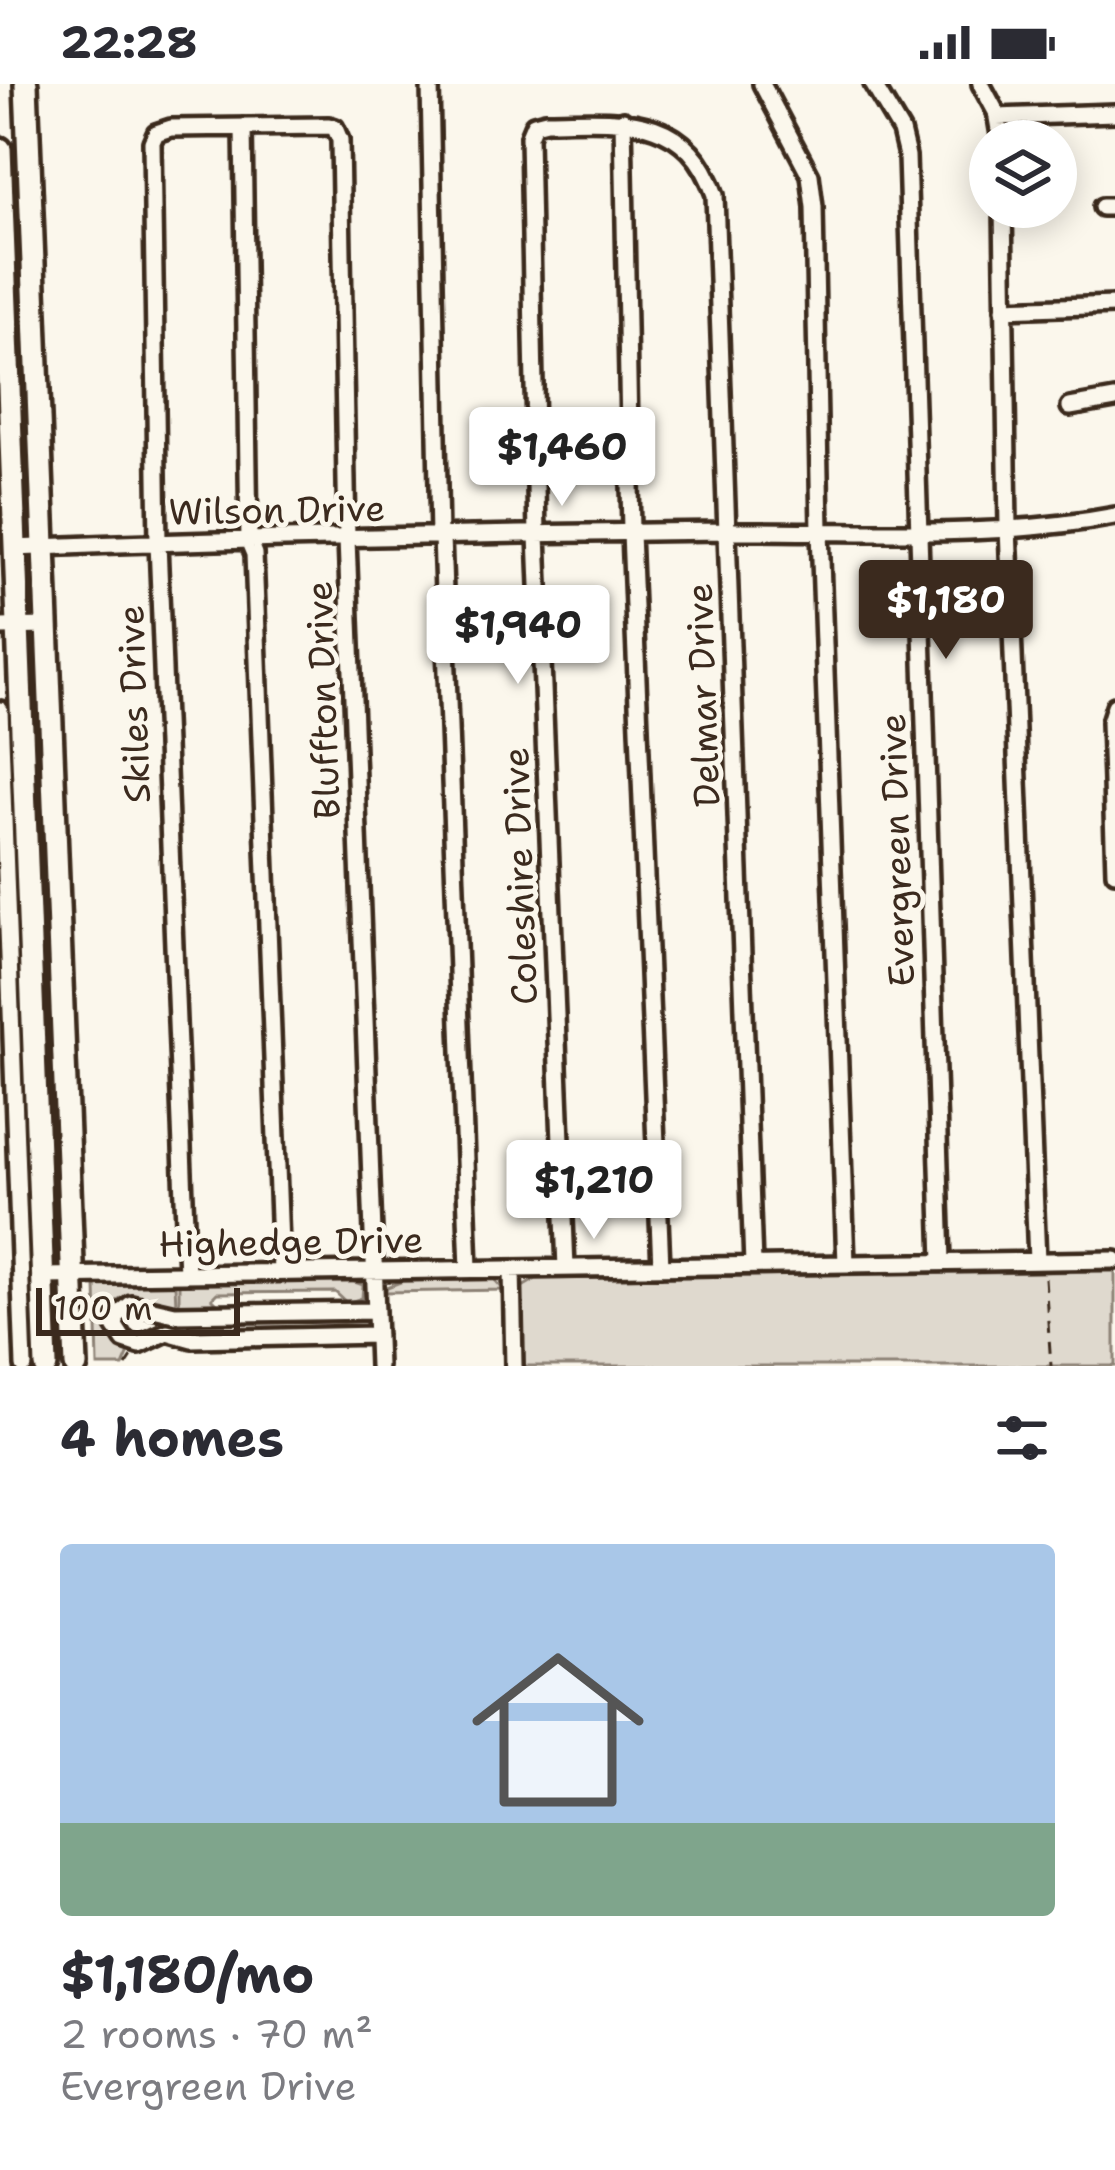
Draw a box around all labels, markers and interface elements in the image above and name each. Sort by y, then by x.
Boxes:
text: 22:28 [60,12,198,72]
map controls [969,120,1077,228]
button: layers [969,120,1077,228]
pin: $1,460 [464,407,660,509]
text: $1,460 [496,420,628,472]
street label: Wilson Drive [168,484,386,536]
pin: $1,180 [848,560,1044,662]
text: $1,180 [886,573,1006,625]
street label: Bluffton Drive [294,580,352,820]
street label: Delmar Drive [675,582,731,808]
pin: $1,940 [420,585,616,687]
text: $1,940 [454,598,582,650]
street label: Skiles Drive [106,604,162,804]
street label: Evergreen Drive [868,712,926,988]
street label: Coleshire Drive [491,746,549,1006]
pin: $1,210 [496,1140,692,1242]
text: $1,210 [533,1153,655,1205]
street label: Highedge Drive [158,1215,424,1269]
scale bar [36,1282,240,1335]
text: 100 m [54,1286,153,1331]
text: 4 homes [60,1404,284,1472]
icon: filters [989,1405,1055,1471]
icon: home [450,1622,666,1838]
text: $1,180/mo [60,1940,314,2008]
text: 2 rooms · 70 m² [60,2008,373,2060]
text: Evergreen Drive [60,2060,356,2112]

